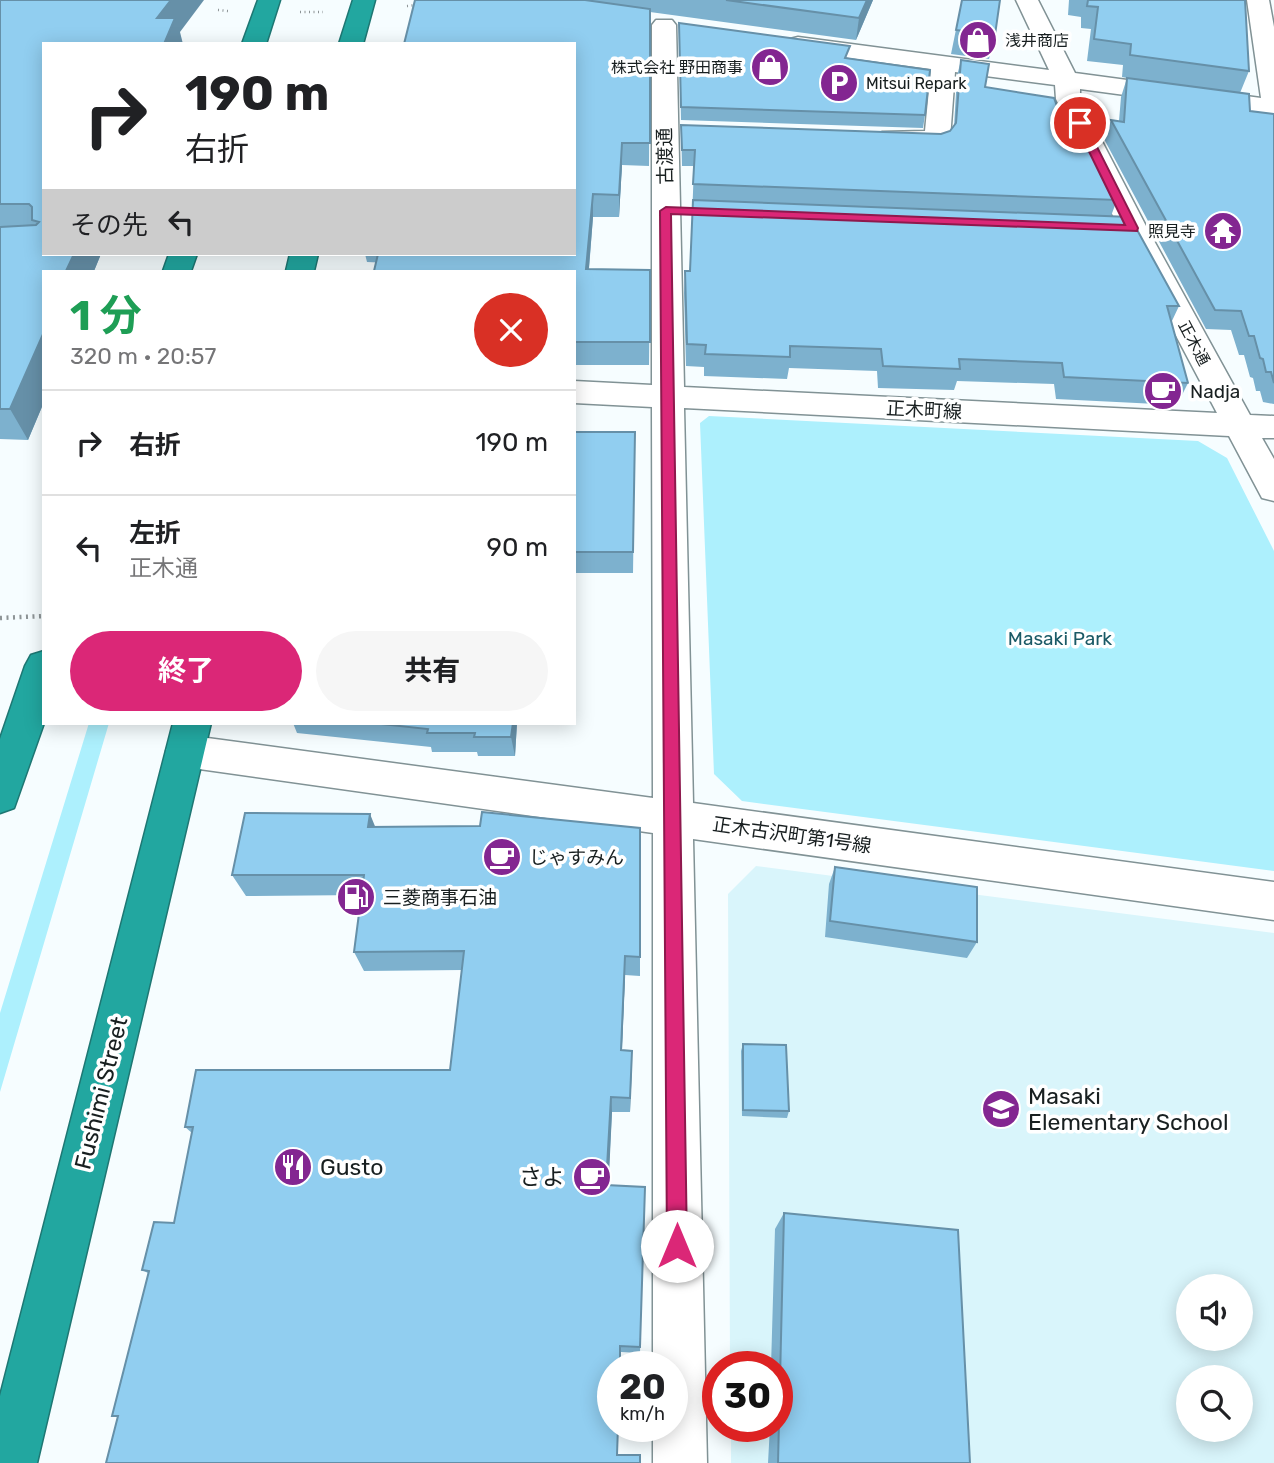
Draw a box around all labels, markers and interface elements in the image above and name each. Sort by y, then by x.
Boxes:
shop icon: 浅井商店 [957,19,999,61]
place label: 浅井商店 [1005,31,1069,50]
shop icon: 株式会社 野田商事 [749,46,791,88]
place label: 株式会社 野田商事 [611,58,743,77]
parking icon: Mitsui Repark [818,62,860,104]
text: 190 m [185,64,329,122]
icon: right [70,70,161,161]
place label: Mitsui Repark [866,74,967,93]
pin [1050,93,1110,153]
icon: arrive [1061,104,1099,142]
street label: 古渡通 [653,127,677,185]
text: 右折 [185,130,249,168]
icon: left [162,203,200,241]
text: その先 [70,210,148,241]
temple icon: 照見寺 [1202,210,1244,252]
place label: 照見寺 [1148,222,1196,241]
text: 1 分 [70,291,142,341]
button: close [474,293,548,367]
street label: 正木通 [1174,317,1214,369]
text: 320 m · 20:57 [70,342,216,370]
cafe icon: Nadja [1142,370,1184,412]
place label: Nadja [1190,380,1240,403]
street label: 正木町線 [885,397,963,423]
icon: right [70,424,108,462]
text: 190 m [475,427,548,458]
text: 右折 [129,430,181,461]
text: 左折 [129,518,181,549]
icon: left [70,529,108,567]
text: 90 m [487,532,548,563]
text: 正木通 [129,554,198,582]
park label: Masaki Park [1008,627,1112,650]
button: 終了 [70,631,302,711]
button: 共有 [316,631,548,711]
street label: 正木古沢町第1号線 [711,812,873,858]
cafe icon: じゃすみん [481,836,523,878]
place label: じゃすみん [529,846,624,869]
fuel station icon: 三菱商事石油 [335,876,377,918]
place label: 三菱商事石油 [383,886,497,909]
street label: Fushimi Street [68,1014,134,1172]
place label: Masaki Elementary School [1028,1082,1229,1136]
school or university icon: Masaki Elementary School [980,1088,1022,1130]
restaurant icon: Gusto [272,1146,314,1188]
place label: Gusto [320,1153,383,1181]
cafe icon: さよ [571,1156,613,1198]
place label: さよ [519,1163,565,1191]
position arrow [640,1209,714,1283]
map controls [1176,1274,1253,1442]
button: sound [1176,1274,1253,1351]
speed limit sign: 30 [702,1351,793,1442]
button: search [1176,1365,1253,1442]
text: 20 [619,1366,666,1408]
text: km/h [620,1403,665,1425]

